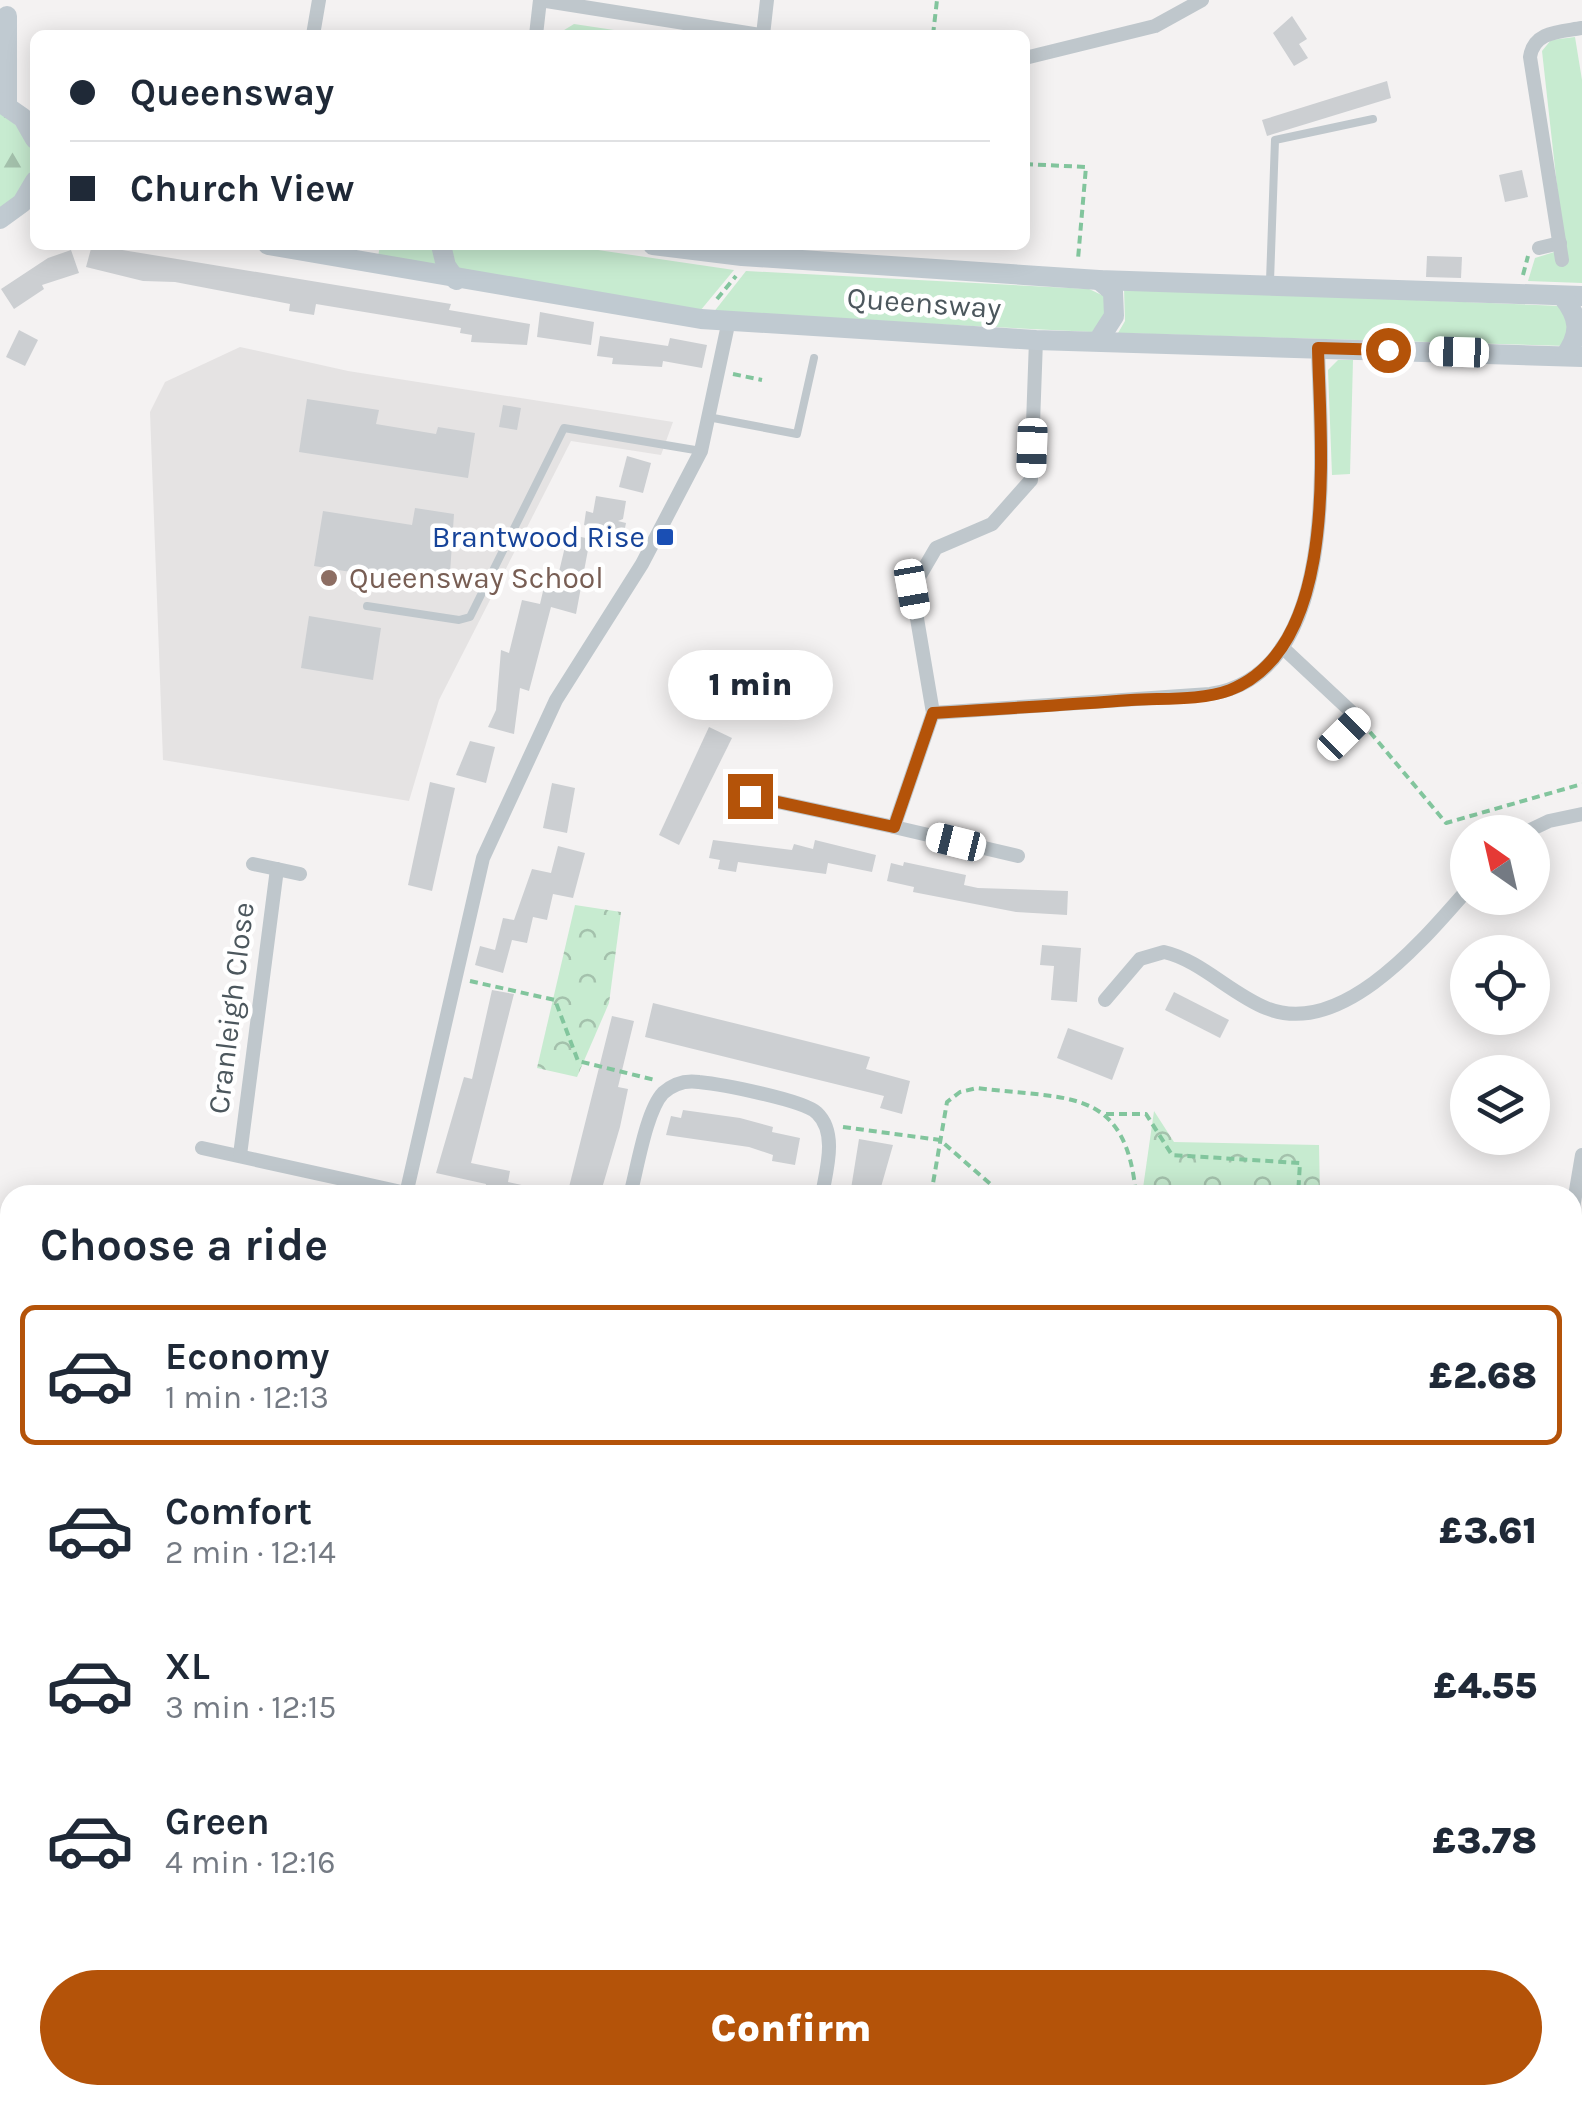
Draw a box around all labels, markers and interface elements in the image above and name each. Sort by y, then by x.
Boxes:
text: Queensway [130,70,334,115]
text: Church View [130,166,354,211]
street label: Queensway [846,280,1002,326]
route start [1366,328,1411,373]
car [1428,336,1490,368]
car [1016,417,1048,479]
place label: Brantwood Rise [432,519,645,555]
marker: Brantwood Rise [654,526,676,548]
car [892,557,932,621]
place label: Queensway School [349,560,604,596]
marker: Queensway School [318,567,340,589]
callout: 1 min [668,651,832,721]
text: 1 min [709,666,792,703]
car [1312,702,1376,766]
route end [728,774,773,819]
north arrow [1450,815,1550,915]
map controls [1450,815,1550,1155]
car [923,820,989,864]
street label: Cranleigh Close [200,900,262,1116]
button: locate [1450,935,1550,1035]
button: layers [1450,1055,1550,1155]
text: Choose a ride [40,1219,328,1271]
icon: car [45,1330,135,1420]
text: Economy [165,1334,329,1379]
text: £2.68 [1429,1353,1537,1398]
text: 1 min · 12:13 [165,1379,329,1416]
icon: car [45,1485,135,1575]
text: Comfort [165,1489,312,1534]
text: £3.61 [1439,1508,1537,1553]
text: 2 min · 12:14 [165,1534,336,1571]
icon: car [45,1640,135,1730]
text: XL [165,1644,210,1689]
text: £4.55 [1433,1663,1537,1708]
text: 3 min · 12:15 [165,1689,336,1726]
icon: car [45,1795,135,1885]
text: Green [165,1799,270,1844]
text: £3.78 [1432,1818,1537,1863]
text: 4 min · 12:16 [165,1844,336,1881]
button: Confirm [40,1970,1542,2085]

